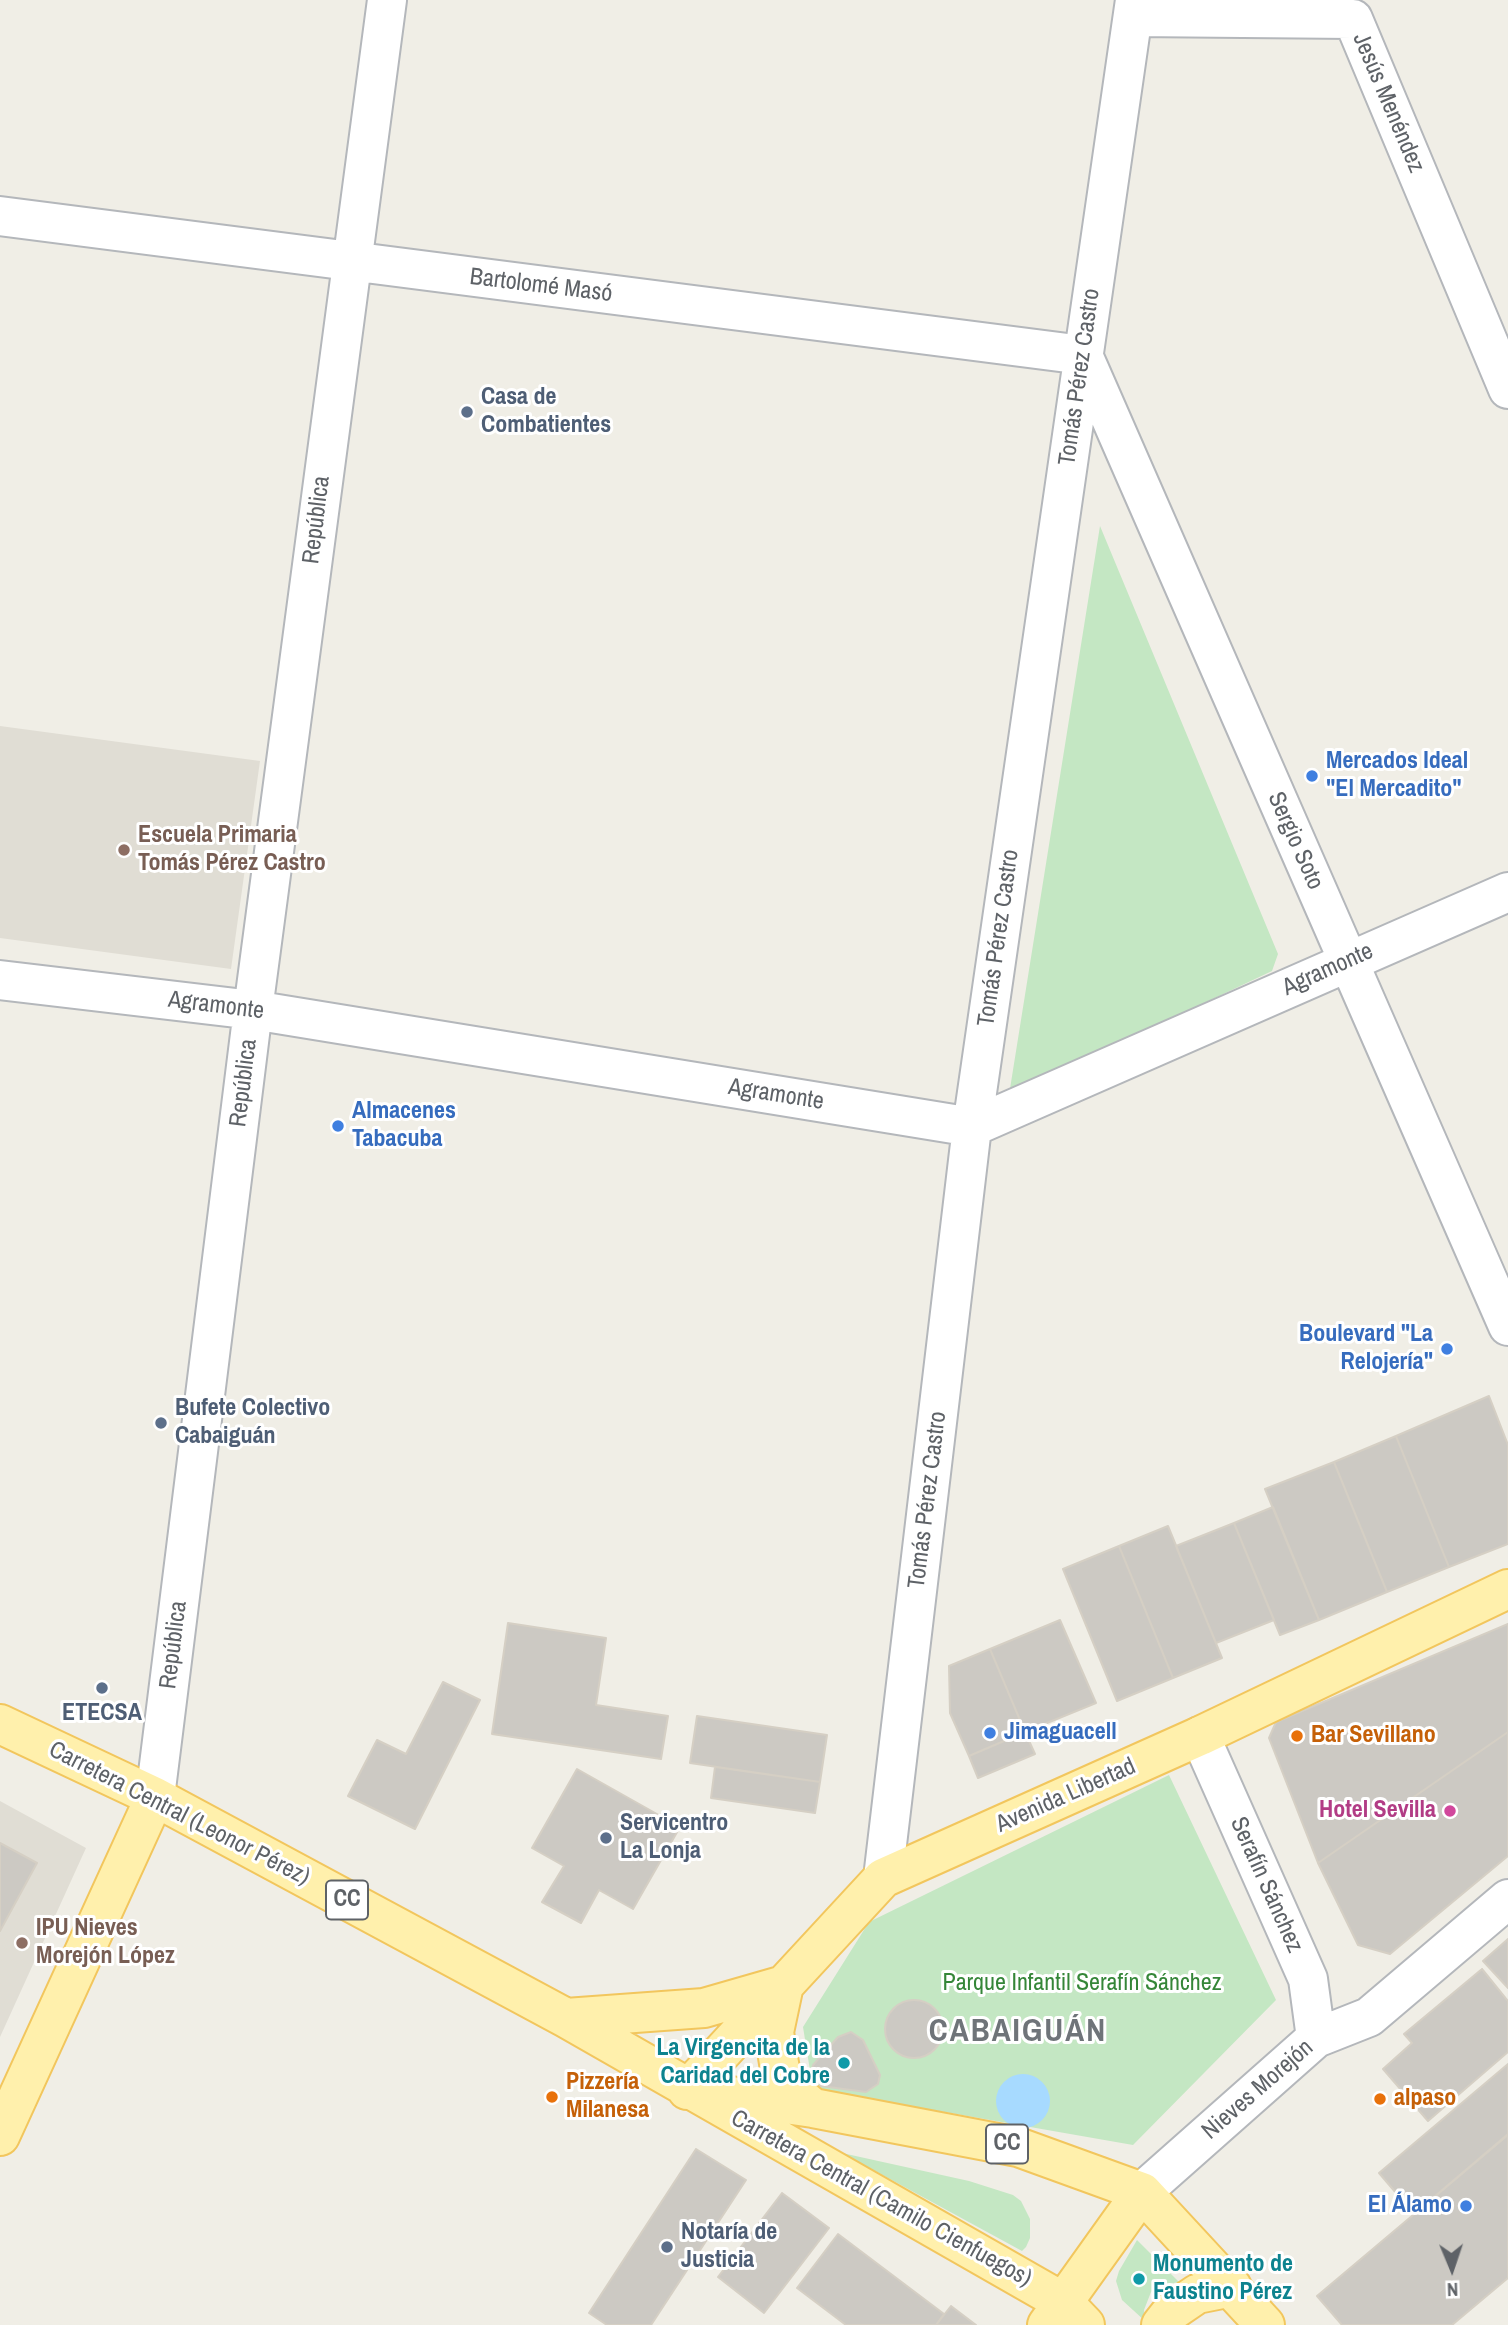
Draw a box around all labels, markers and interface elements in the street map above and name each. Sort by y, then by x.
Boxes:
street label: Jesús Menéndez [1346,29,1430,177]
street label: Bartolomé Masó [468,263,614,309]
street label: Tomás Pérez Castro [1053,287,1107,467]
place label: Casa de Combatientes [481,384,611,440]
marker: Casa de Combatientes [459,404,475,420]
street label: República [297,474,337,566]
place label: Mercados Ideal "El Mercadito" [1326,748,1468,804]
marker: Mercados Ideal "El Mercadito" [1304,768,1320,784]
street label: Sergio Soto [1261,788,1329,894]
place label: Escuela Primaria Tomás Pérez Castro [138,822,326,878]
marker: Escuela Primaria Tomás Pérez Castro [116,842,132,858]
street label: Tomás Pérez Castro [972,848,1026,1028]
street label: Agramonte [1278,937,1378,1003]
street label: Agramonte [166,986,266,1026]
street label: República [224,1037,264,1129]
street label: Agramonte [726,1073,826,1117]
place label: Almacenes Tabacuba [352,1098,456,1154]
marker: Almacenes Tabacuba [330,1118,346,1134]
place label: Boulevard "La Relojería" [1299,1321,1433,1377]
marker: Boulevard "La Relojería" [1439,1341,1455,1357]
place label: Bufete Colectivo Cabaiguán [175,1395,330,1451]
street label: Tomás Pérez Castro [903,1410,953,1590]
marker: Bufete Colectivo Cabaiguán [153,1415,169,1431]
street label: República [154,1599,194,1691]
marker: ETECSA [94,1680,110,1696]
place label: ETECSA [62,1700,142,1728]
place label: Jimaguacell [1004,1719,1117,1747]
place label: Bar Sevillano [1311,1722,1436,1750]
marker: Jimaguacell [982,1725,998,1741]
marker: Bar Sevillano [1289,1728,1305,1744]
street label: Carretera Central (Leonor Pérez) [44,1736,314,1892]
street label: Avenida Libertad [992,1752,1140,1840]
place label: Hotel Sevilla [1319,1797,1436,1825]
marker: Hotel Sevilla [1442,1803,1458,1819]
place label: Servicentro La Lonja [620,1810,728,1866]
street label: Serafín Sánchez [1223,1813,1309,1957]
marker: Servicentro La Lonja [598,1830,614,1846]
road number: CC [326,1881,368,1920]
place label: IPU Nieves Morejón López [36,1915,175,1971]
marker: IPU Nieves Morejón López [14,1935,30,1951]
park label: Parque Infantil Serafín Sánchez [943,1970,1221,1998]
district label: CABAIGUÁN [930,2013,1106,2051]
street label: Nieves Morejón [1197,2034,1319,2146]
place label: La Virgencita de la Caridad del Cobre [656,2035,830,2091]
marker: La Virgencita de la Caridad del Cobre [836,2055,852,2071]
place label: Pizzería Milanesa [566,2069,649,2125]
place label: alpaso [1394,2085,1456,2113]
marker: Pizzería Milanesa [544,2089,560,2105]
marker: alpaso [1372,2091,1388,2107]
street label: Carretera Central (Camilo Cienfuegos) [726,2104,1036,2294]
road number: CC [986,2124,1028,2164]
place label: El Álamo [1368,2192,1452,2220]
marker: El Álamo [1458,2198,1474,2214]
place label: Notaría de Justicia [681,2219,777,2275]
north arrow [1417,2234,1487,2304]
marker: Notaría de Justicia [659,2239,675,2255]
place label: Monumento de Faustino Pérez [1153,2251,1293,2307]
marker: Monumento de Faustino Pérez [1131,2271,1147,2287]
text: N [1447,2277,1459,2303]

